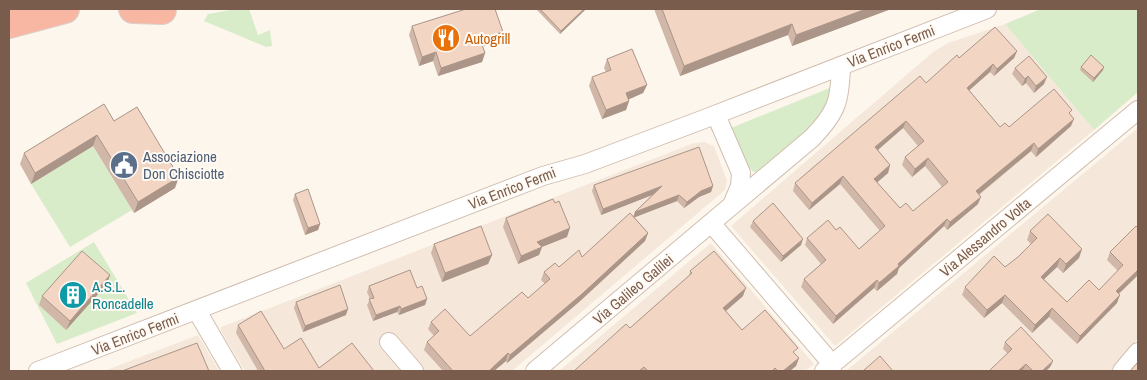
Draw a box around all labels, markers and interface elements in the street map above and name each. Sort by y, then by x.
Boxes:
street label: Via Enrico Fermi [844,20,938,72]
restaurant icon: Autogrill [431,23,461,53]
place label: Autogrill [464,28,510,49]
place label: Associazione Don Chisciotte [142,146,225,184]
public building icon: Associazione Don Chisciotte [109,150,139,180]
street label: Via Enrico Fermi [465,162,559,214]
street label: Via Alessandro Volta [935,192,1035,281]
street label: Via Galileo Galilei [588,249,678,329]
place label: A.S.L. Roncadelle [91,276,154,314]
building icon: A.S.L. Roncadelle [58,280,88,310]
street label: Via Enrico Fermi [88,308,182,360]

